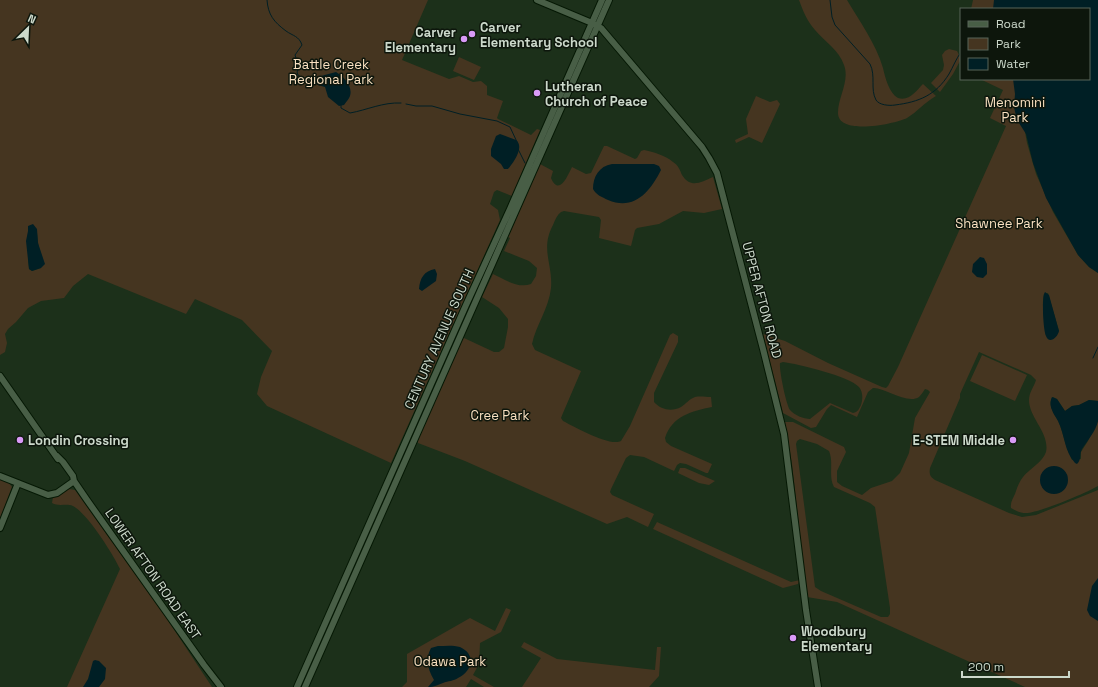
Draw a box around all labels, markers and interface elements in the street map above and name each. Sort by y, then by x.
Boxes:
north arrow [8,8,48,48]
legend [960,8,1090,80]
text: N [26,11,38,27]
text: Road [996,16,1025,32]
place label: Carver Elementary School [480,19,597,51]
place label: Carver Elementary [385,24,456,56]
marker: Carver Elementary School [467,29,477,39]
marker: Carver Elementary [459,34,469,44]
text: Park [996,36,1021,52]
park label: Battle Creek Regional Park [289,56,373,88]
text: Water [996,56,1030,72]
place label: Lutheran Church of Peace [545,78,648,110]
marker: Lutheran Church of Peace [532,88,542,98]
park label: Menomini Park [985,94,1045,126]
park label: Shawnee Park [955,215,1043,232]
street label: UPPER AFTON ROAD [738,240,786,360]
street label: CENTURY AVENUE SOUTH [400,266,478,412]
park label: Cree Park [471,407,529,424]
place label: Londin Crossing [28,432,129,449]
place label: E-STEM Middle [913,432,1005,449]
marker: Londin Crossing [15,435,25,445]
marker: E-STEM Middle [1008,435,1018,445]
street label: LOWER AFTON ROAD EAST [101,505,205,643]
place label: Woodbury Elementary [801,623,872,655]
marker: Woodbury Elementary [788,633,798,643]
park label: Odawa Park [414,653,486,670]
scale bar [962,653,1069,679]
text: 200 m [968,659,1004,675]

